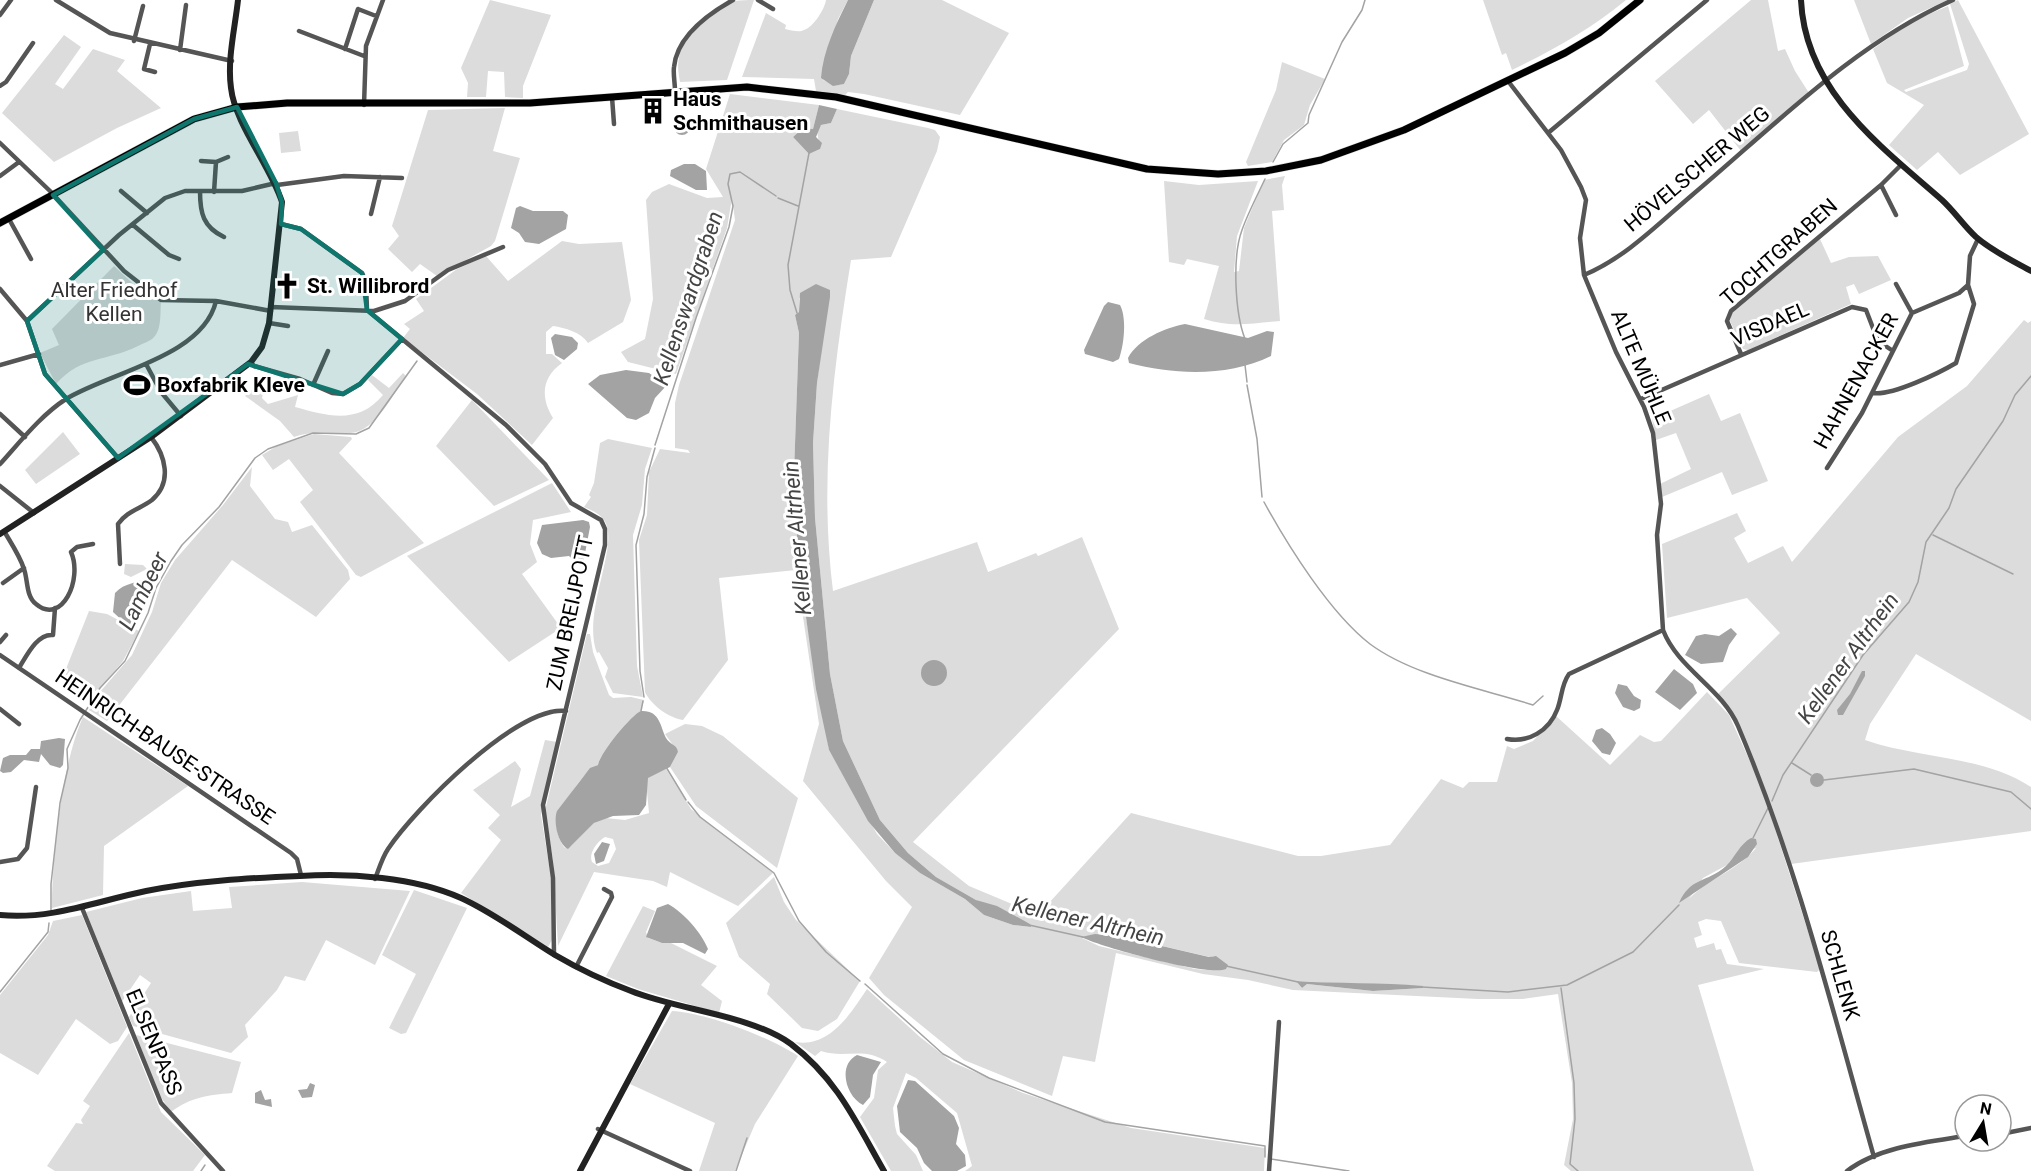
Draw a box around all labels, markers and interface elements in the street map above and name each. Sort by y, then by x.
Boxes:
place label: Haus Schmithausen [673,87,808,135]
building icon: Haus Schmithausen [638,96,668,126]
street label: HÖVELSCHER WEG [1620,101,1774,237]
street label: TOCHTGRABEN [1716,193,1842,311]
water label: Kellenswardgraben [648,208,728,388]
church icon: St. Willibrord [272,271,302,301]
place label: St. Willibrord [307,274,429,298]
park label: Alter Friedhof Kellen [51,278,178,326]
street label: VISDAEL [1728,297,1812,351]
street label: ALTE MÜHLE [1606,306,1676,428]
street label: HAHNENACKER [1809,309,1903,453]
sports icon: Boxfabrik Kleve [122,370,152,400]
place label: Boxfabrik Kleve [157,373,305,397]
water label: Kellener Altrhein [778,460,816,616]
street label: ZUM BREIJPOTT [542,533,598,693]
water label: Lambeer [113,547,173,634]
water label: Kellener Altrhein [1792,588,1904,728]
street label: HEINRICH-BAUSE-STRASSE [51,664,279,830]
water label: Kellener Altrhein [1010,891,1166,951]
street label: SCHLENK [1816,927,1865,1024]
street label: ELSENPASS [121,985,187,1099]
north arrow [1953,1093,2013,1153]
text: N [1978,1098,1993,1119]

